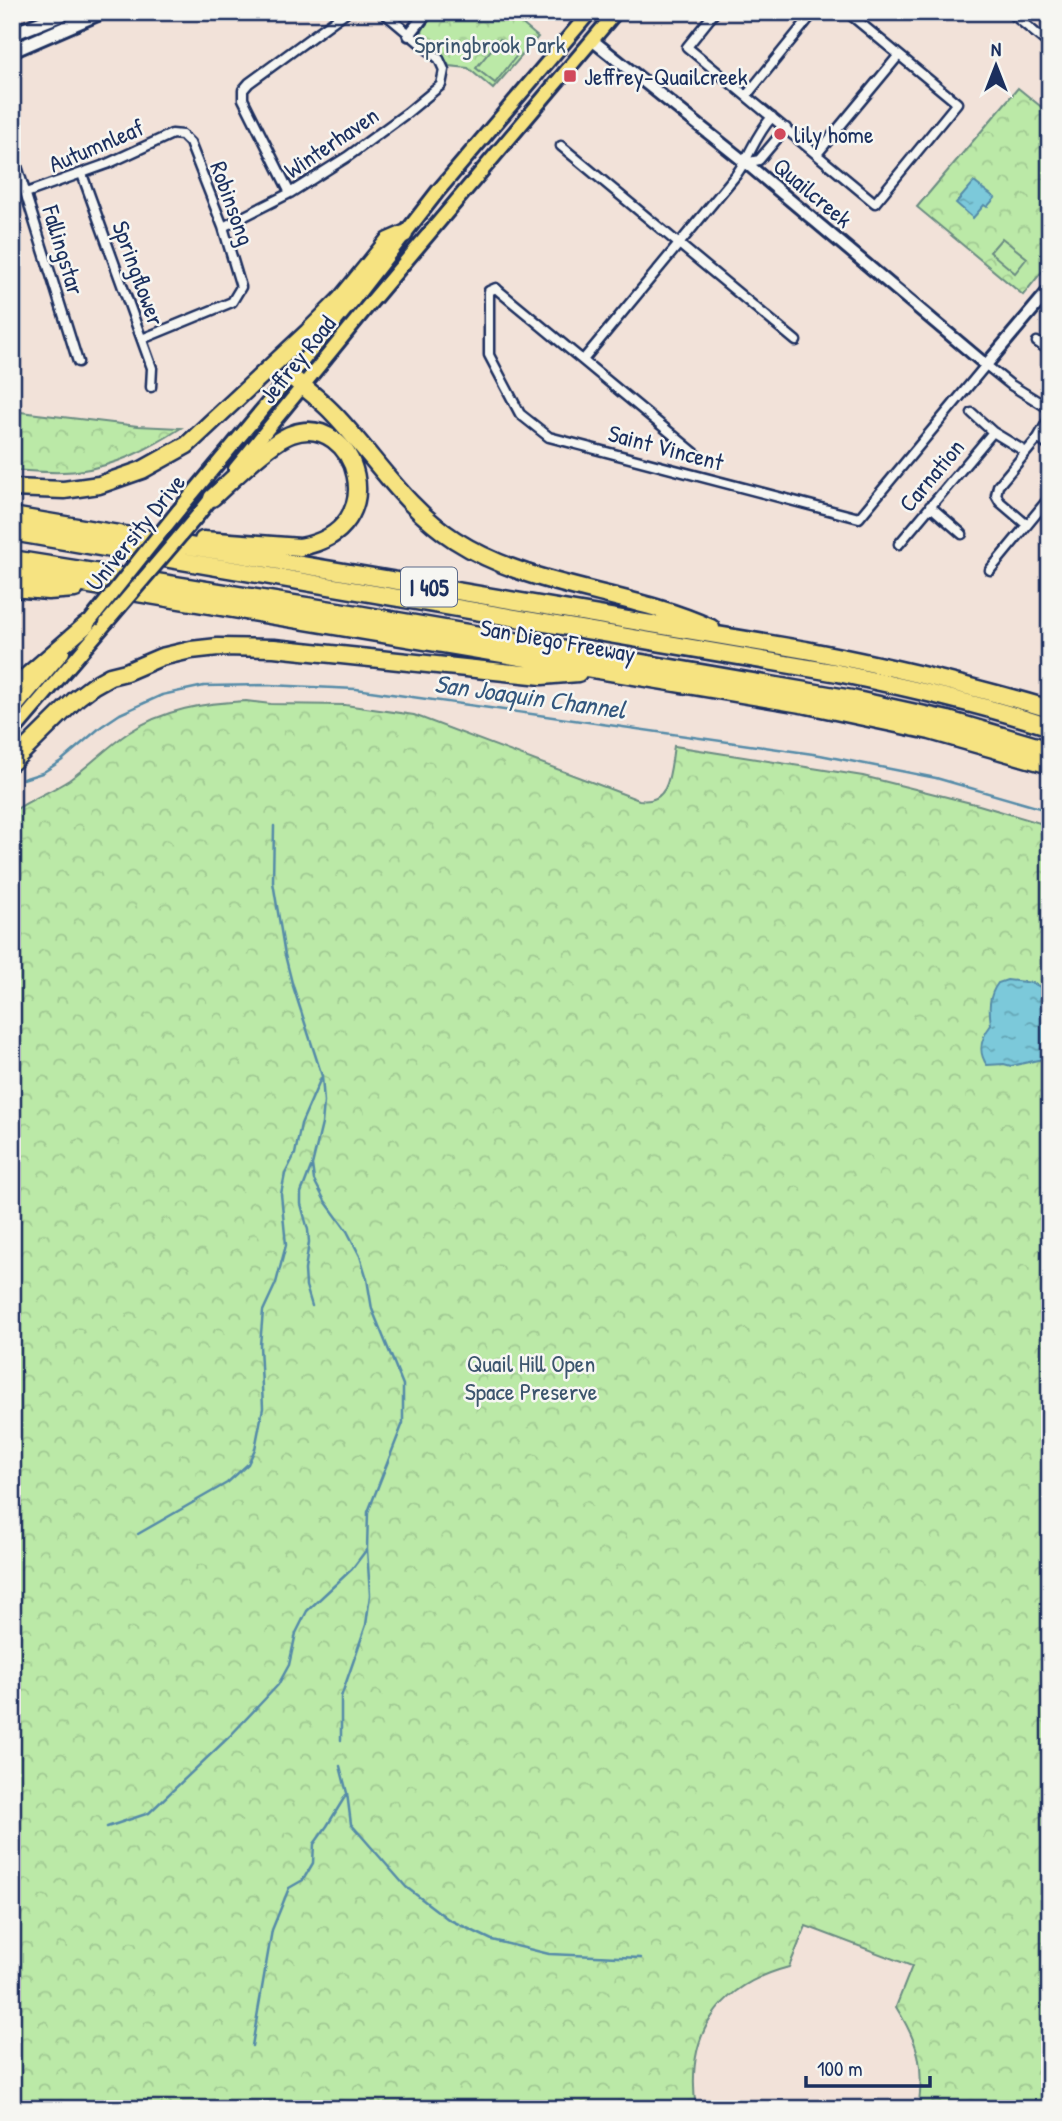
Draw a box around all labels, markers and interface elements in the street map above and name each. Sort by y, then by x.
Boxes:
park label: Springbrook Park [414,28,566,60]
north arrow [960,32,1030,102]
text: N [991,36,1001,62]
place label: Jeffrey-Quailcreek [584,60,748,92]
marker: Jeffrey-Quailcreek [562,68,578,84]
street label: Winterhaven [277,99,385,185]
street label: Autumnleaf [44,111,149,179]
place label: lily home [794,118,874,150]
marker: lily home [772,126,788,142]
street label: Quailcreek [767,149,859,235]
street label: Robinsong [203,157,263,249]
street label: Fallingstar [35,200,93,299]
street label: Springflower [105,216,173,330]
street label: Jeffrey Road [252,308,342,410]
street label: Saint Vincent [605,416,728,478]
street label: Carnation [891,432,971,518]
street label: University Drive [78,467,192,597]
road number: I 405 [401,568,457,607]
street label: San Diego Freeway [478,611,638,669]
water label: San Joaquin Channel [432,665,629,728]
park label: Quail Hill Open Space Preserve [465,1347,598,1407]
scale bar [806,2044,931,2088]
text: 100 m [817,2054,863,2083]

